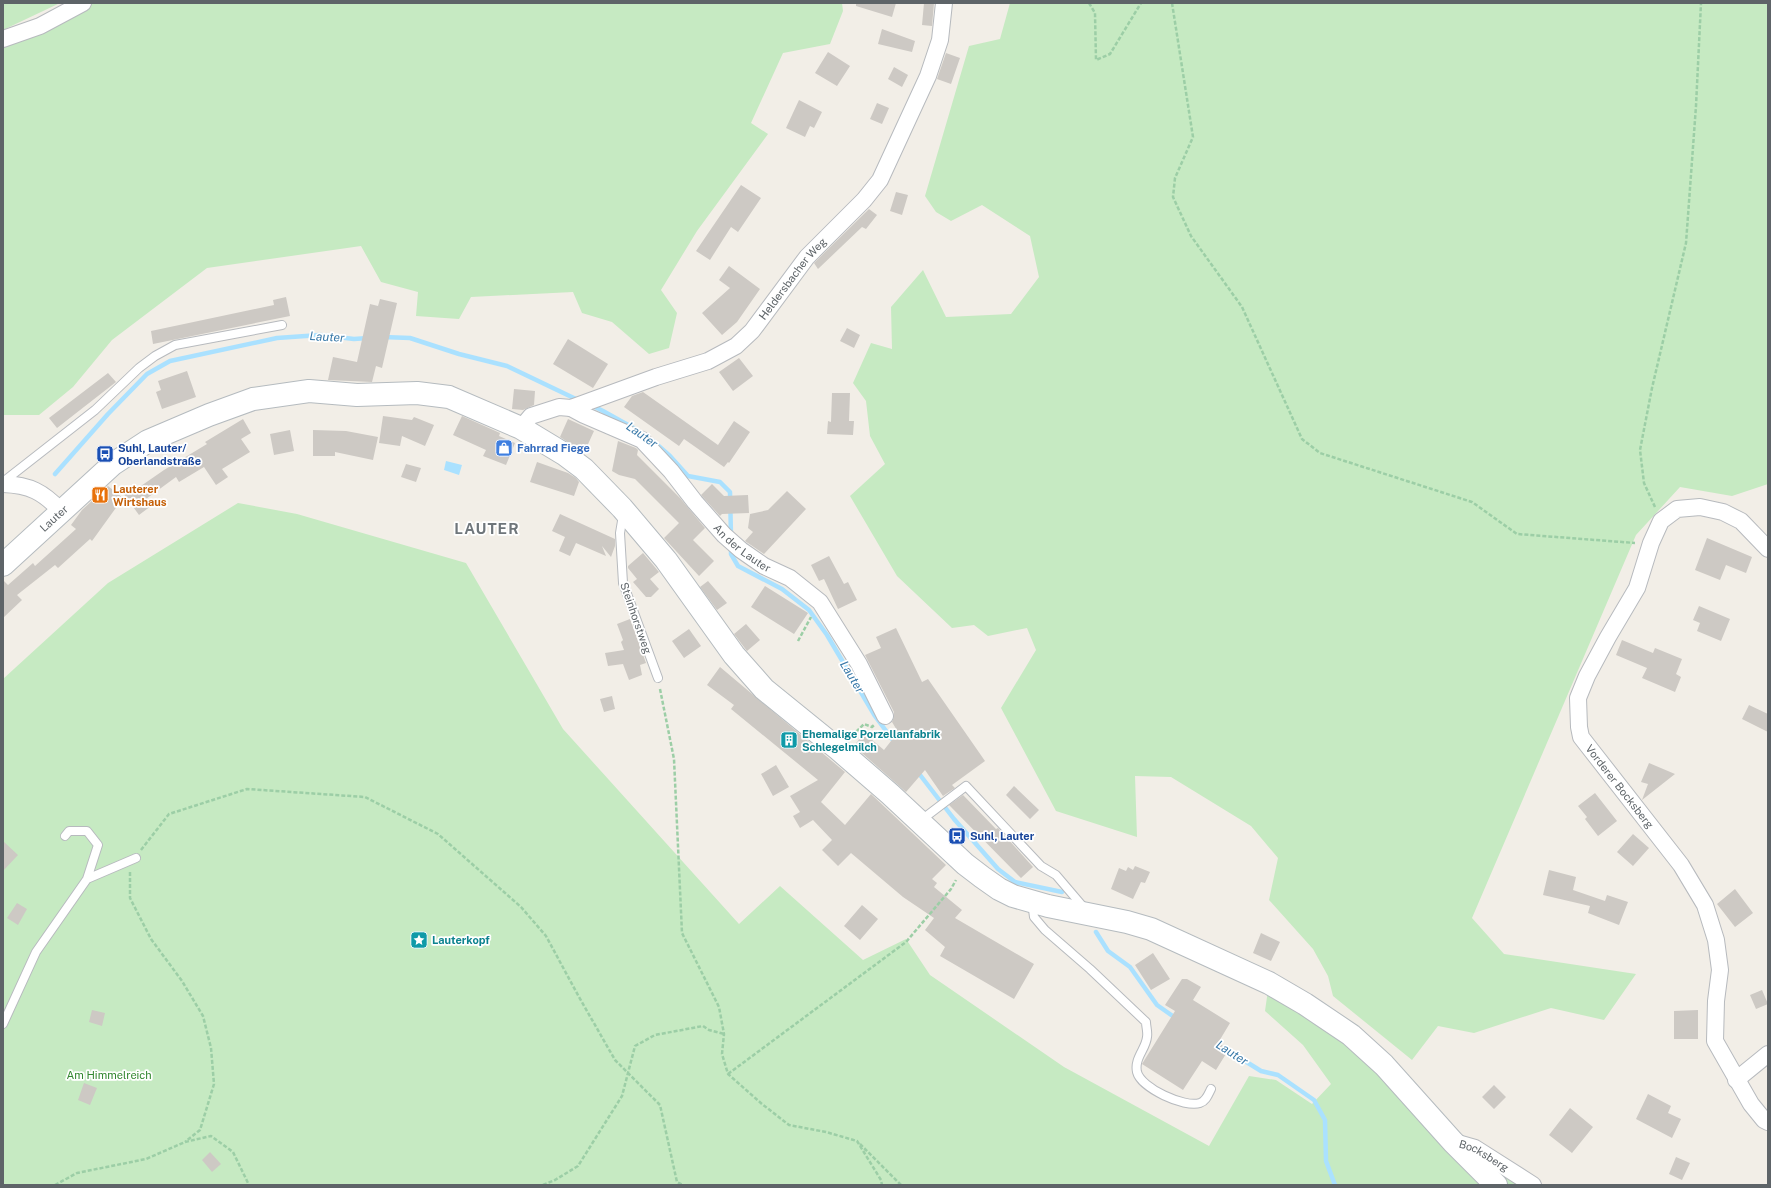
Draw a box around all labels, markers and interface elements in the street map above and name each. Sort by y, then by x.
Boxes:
street label: Heldersbacher Weg [757,235,829,322]
water label: Lauter [309,329,345,345]
water label: Lauter [624,419,661,451]
shop icon: Fahrrad Fiege [494,438,514,458]
place label: Suhl, Lauter/ Oberlandstraße [118,442,201,467]
place label: Fahrrad Fiege [517,442,590,454]
bus stop icon: Suhl, Lauter/ Oberlandstraße [95,444,115,464]
place label: Lauterer Wirtshaus [113,483,167,508]
restaurant icon: Lauterer Wirtshaus [90,485,110,505]
street label: Lauter [37,503,70,534]
district label: LAUTER [454,520,520,537]
street label: An der Lauter [711,522,773,574]
street label: Steinhorstweg [618,581,654,655]
water label: Lauter [837,658,867,696]
place label: Ehemalige Porzellanfabrik Schlegelmilch [802,728,941,753]
building icon: Ehemalige Porzellanfabrik Schlegelmilch [779,730,799,750]
street label: Vorderer Bocksberg [1583,742,1656,831]
bus stop icon: Suhl, Lauter [947,826,967,846]
place label: Suhl, Lauter [970,830,1035,842]
place icon: Lauterkopf [409,930,429,950]
place label: Lauterkopf [432,934,490,946]
water label: Lauter [1213,1038,1251,1069]
park label: Am Himmelreich [66,1069,152,1081]
street label: Bocksberg [1458,1138,1511,1174]

